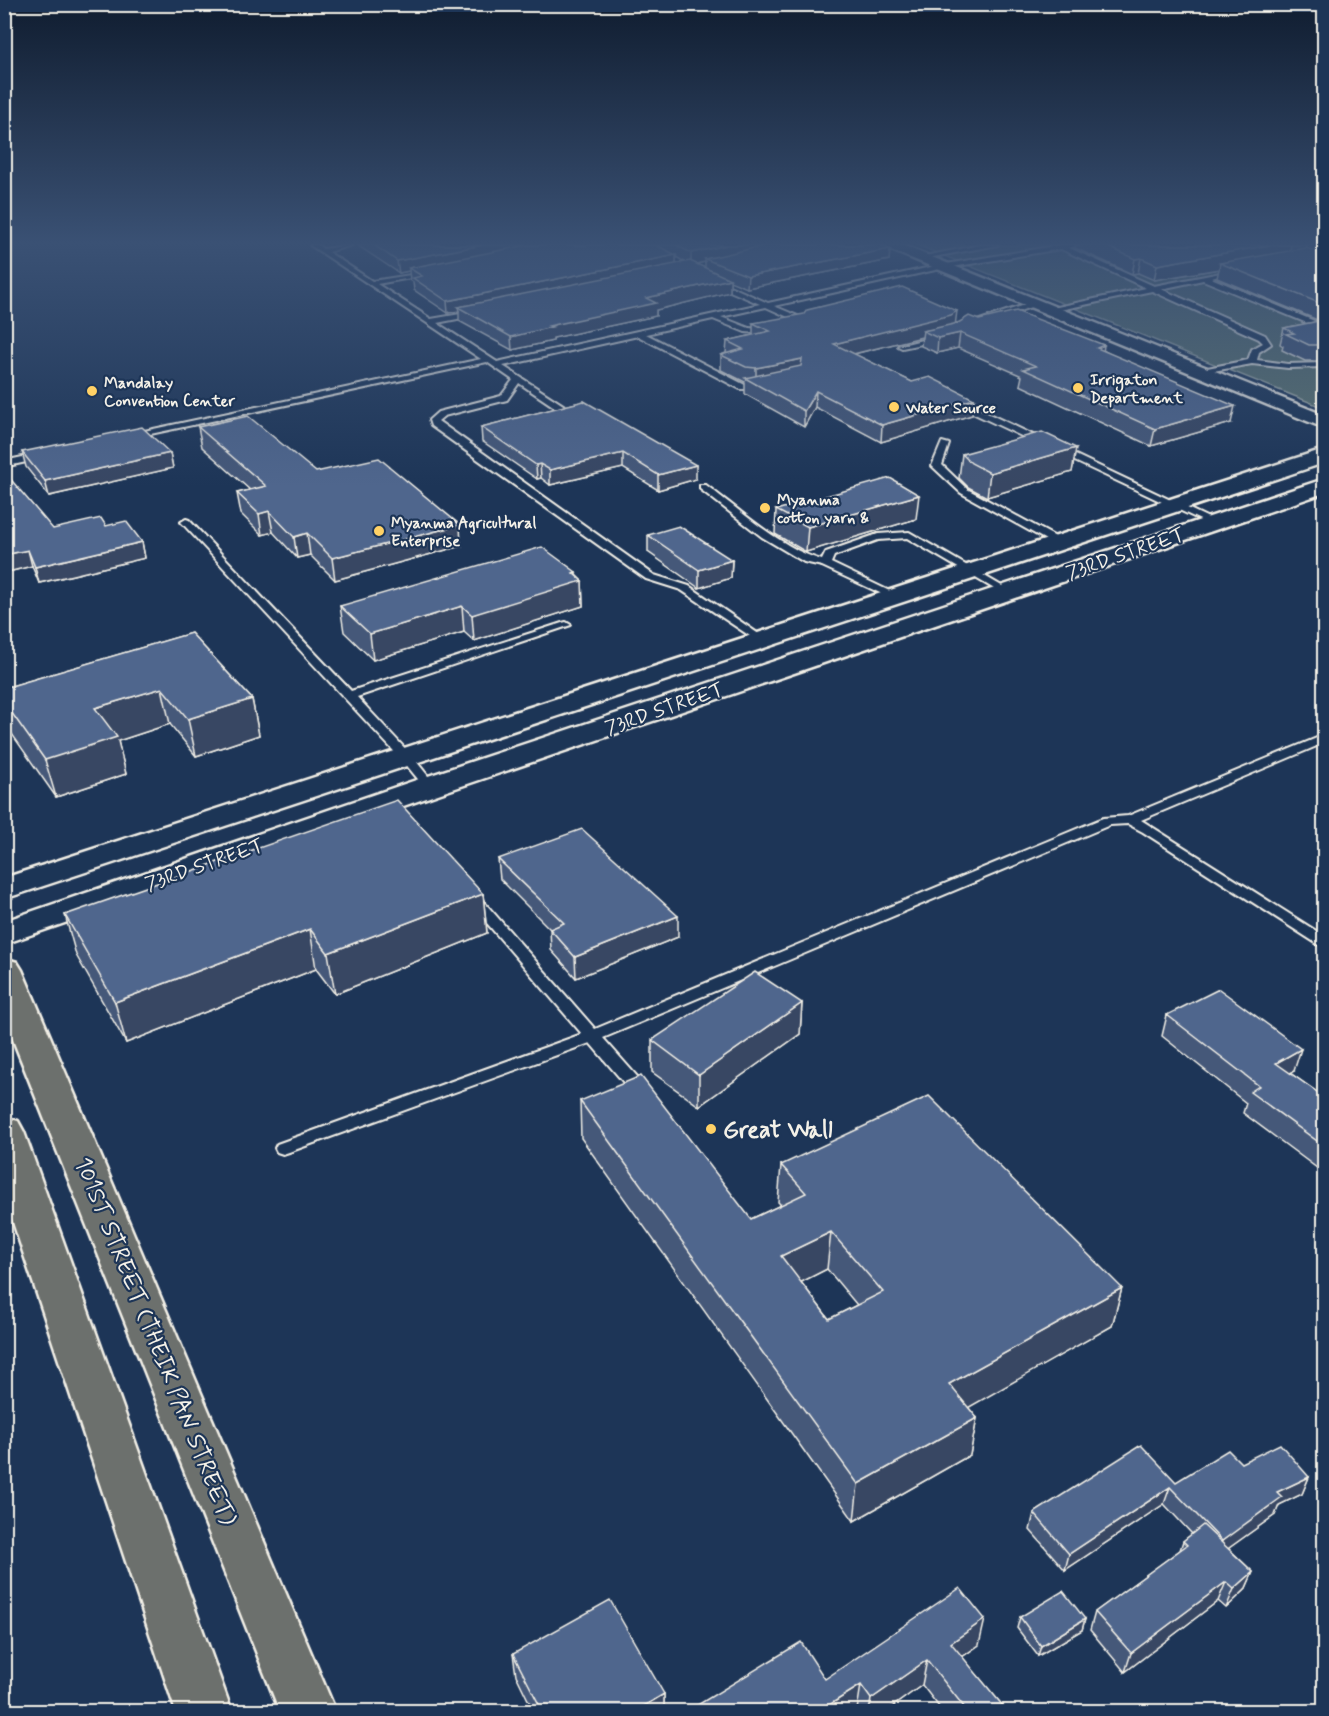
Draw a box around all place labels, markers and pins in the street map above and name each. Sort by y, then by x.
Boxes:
place label: Irrigaton Department [1090,370,1184,409]
place label: Mandalay Convention Center [104,373,235,412]
marker: Irrigaton Department [1071,381,1085,395]
marker: Mandalay Convention Center [85,384,99,398]
place label: Water Source [905,398,996,419]
marker: Water Source [887,400,901,414]
place label: Myanma cotton yarn & [777,490,869,529]
marker: Myanma cotton yarn & [758,501,772,515]
place label: Myanma Agricultural Enterprise [391,513,536,552]
marker: Myanma Agricultural Enterprise [372,524,386,538]
place label: Great Wall [723,1115,833,1146]
marker: Great Wall [704,1122,718,1136]

